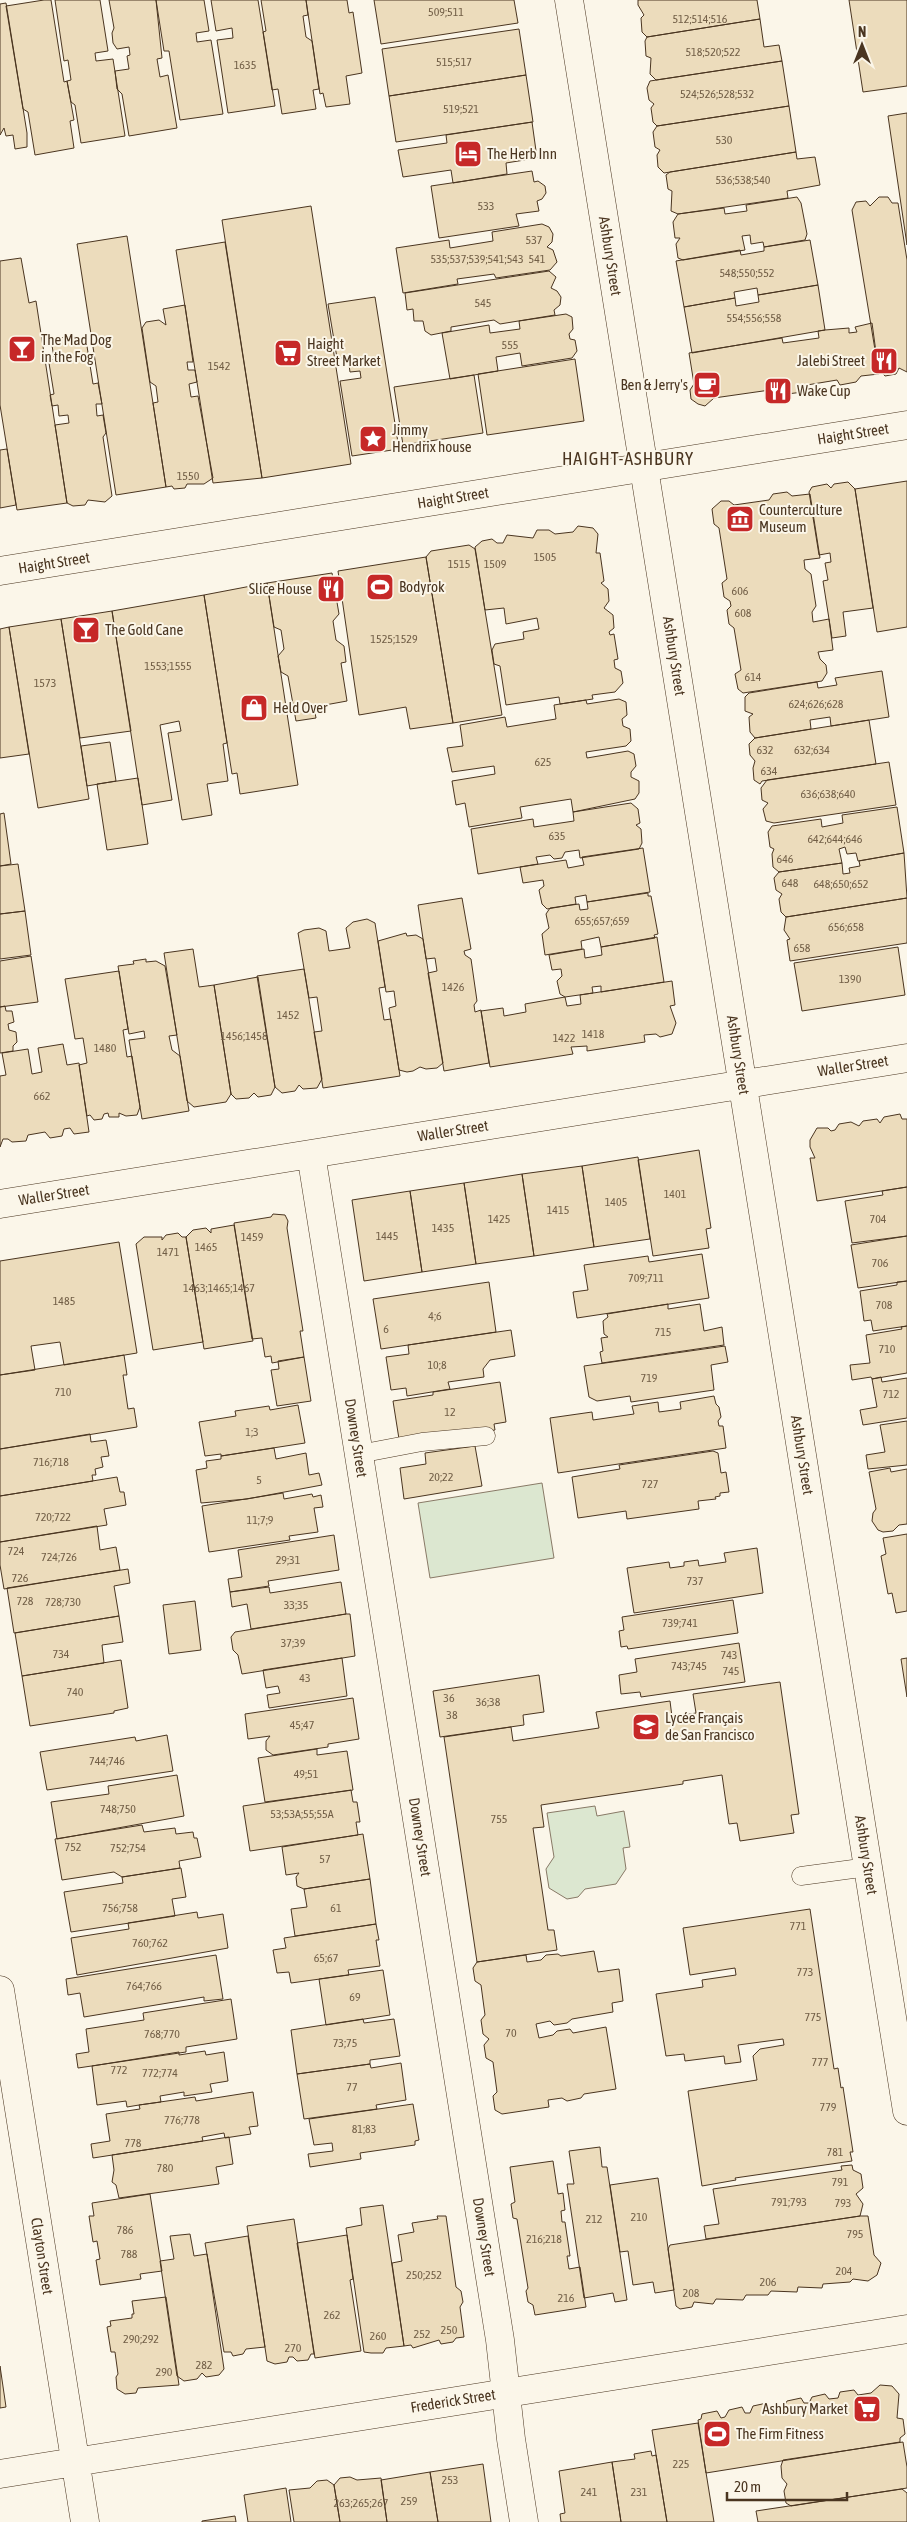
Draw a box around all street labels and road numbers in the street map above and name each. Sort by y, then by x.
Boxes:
street label: Ashbury Street [596,215,625,297]
street label: Haight Street [816,419,890,448]
street label: Haight Street [416,483,490,512]
street label: Haight Street [17,548,91,577]
street label: Ashbury Street [660,615,689,697]
street label: Ashbury Street [724,1014,753,1096]
street label: Waller Street [816,1052,890,1079]
street label: Waller Street [416,1117,490,1144]
street label: Waller Street [17,1181,91,1208]
street label: Downey Street [342,1397,371,1478]
street label: Ashbury Street [788,1414,817,1496]
street label: Downey Street [406,1796,435,1877]
street label: Ashbury Street [852,1814,881,1896]
street label: Downey Street [470,2196,499,2277]
street label: Clayton Street [28,2216,57,2295]
street label: Frederick Street [409,2385,497,2416]

